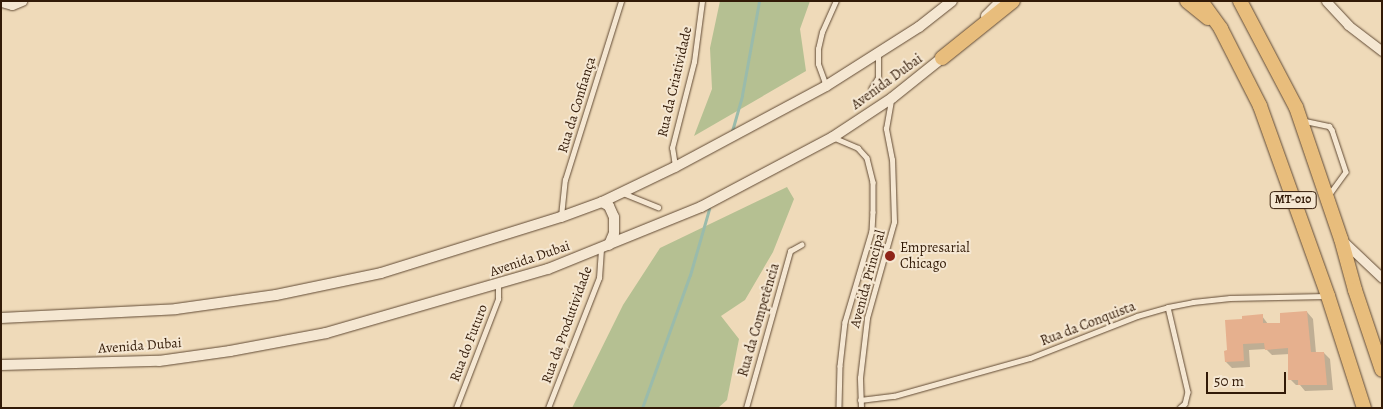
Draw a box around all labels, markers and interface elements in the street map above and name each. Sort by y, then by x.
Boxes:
street label: Rua da Criatividade [654,25,696,139]
street label: Avenida Dubai [848,51,926,113]
street label: Rua da Confiança [554,55,600,155]
road number: MT-010 [1269,190,1317,210]
street label: Avenida Principal [847,228,889,330]
street label: Avenida Dubai [488,237,572,281]
place label: Empresarial Chicago [900,240,970,272]
marker: Empresarial Chicago [884,250,896,262]
street label: Rua da Competência [735,261,783,379]
street label: Rua da Produtividade [538,264,596,386]
street label: Rua da Conquista [1038,298,1138,350]
street label: Rua do Futuro [447,302,491,384]
street label: Avenida Dubai [98,335,182,357]
scale bar [1208,362,1288,394]
text: 50 m [1214,371,1244,391]

